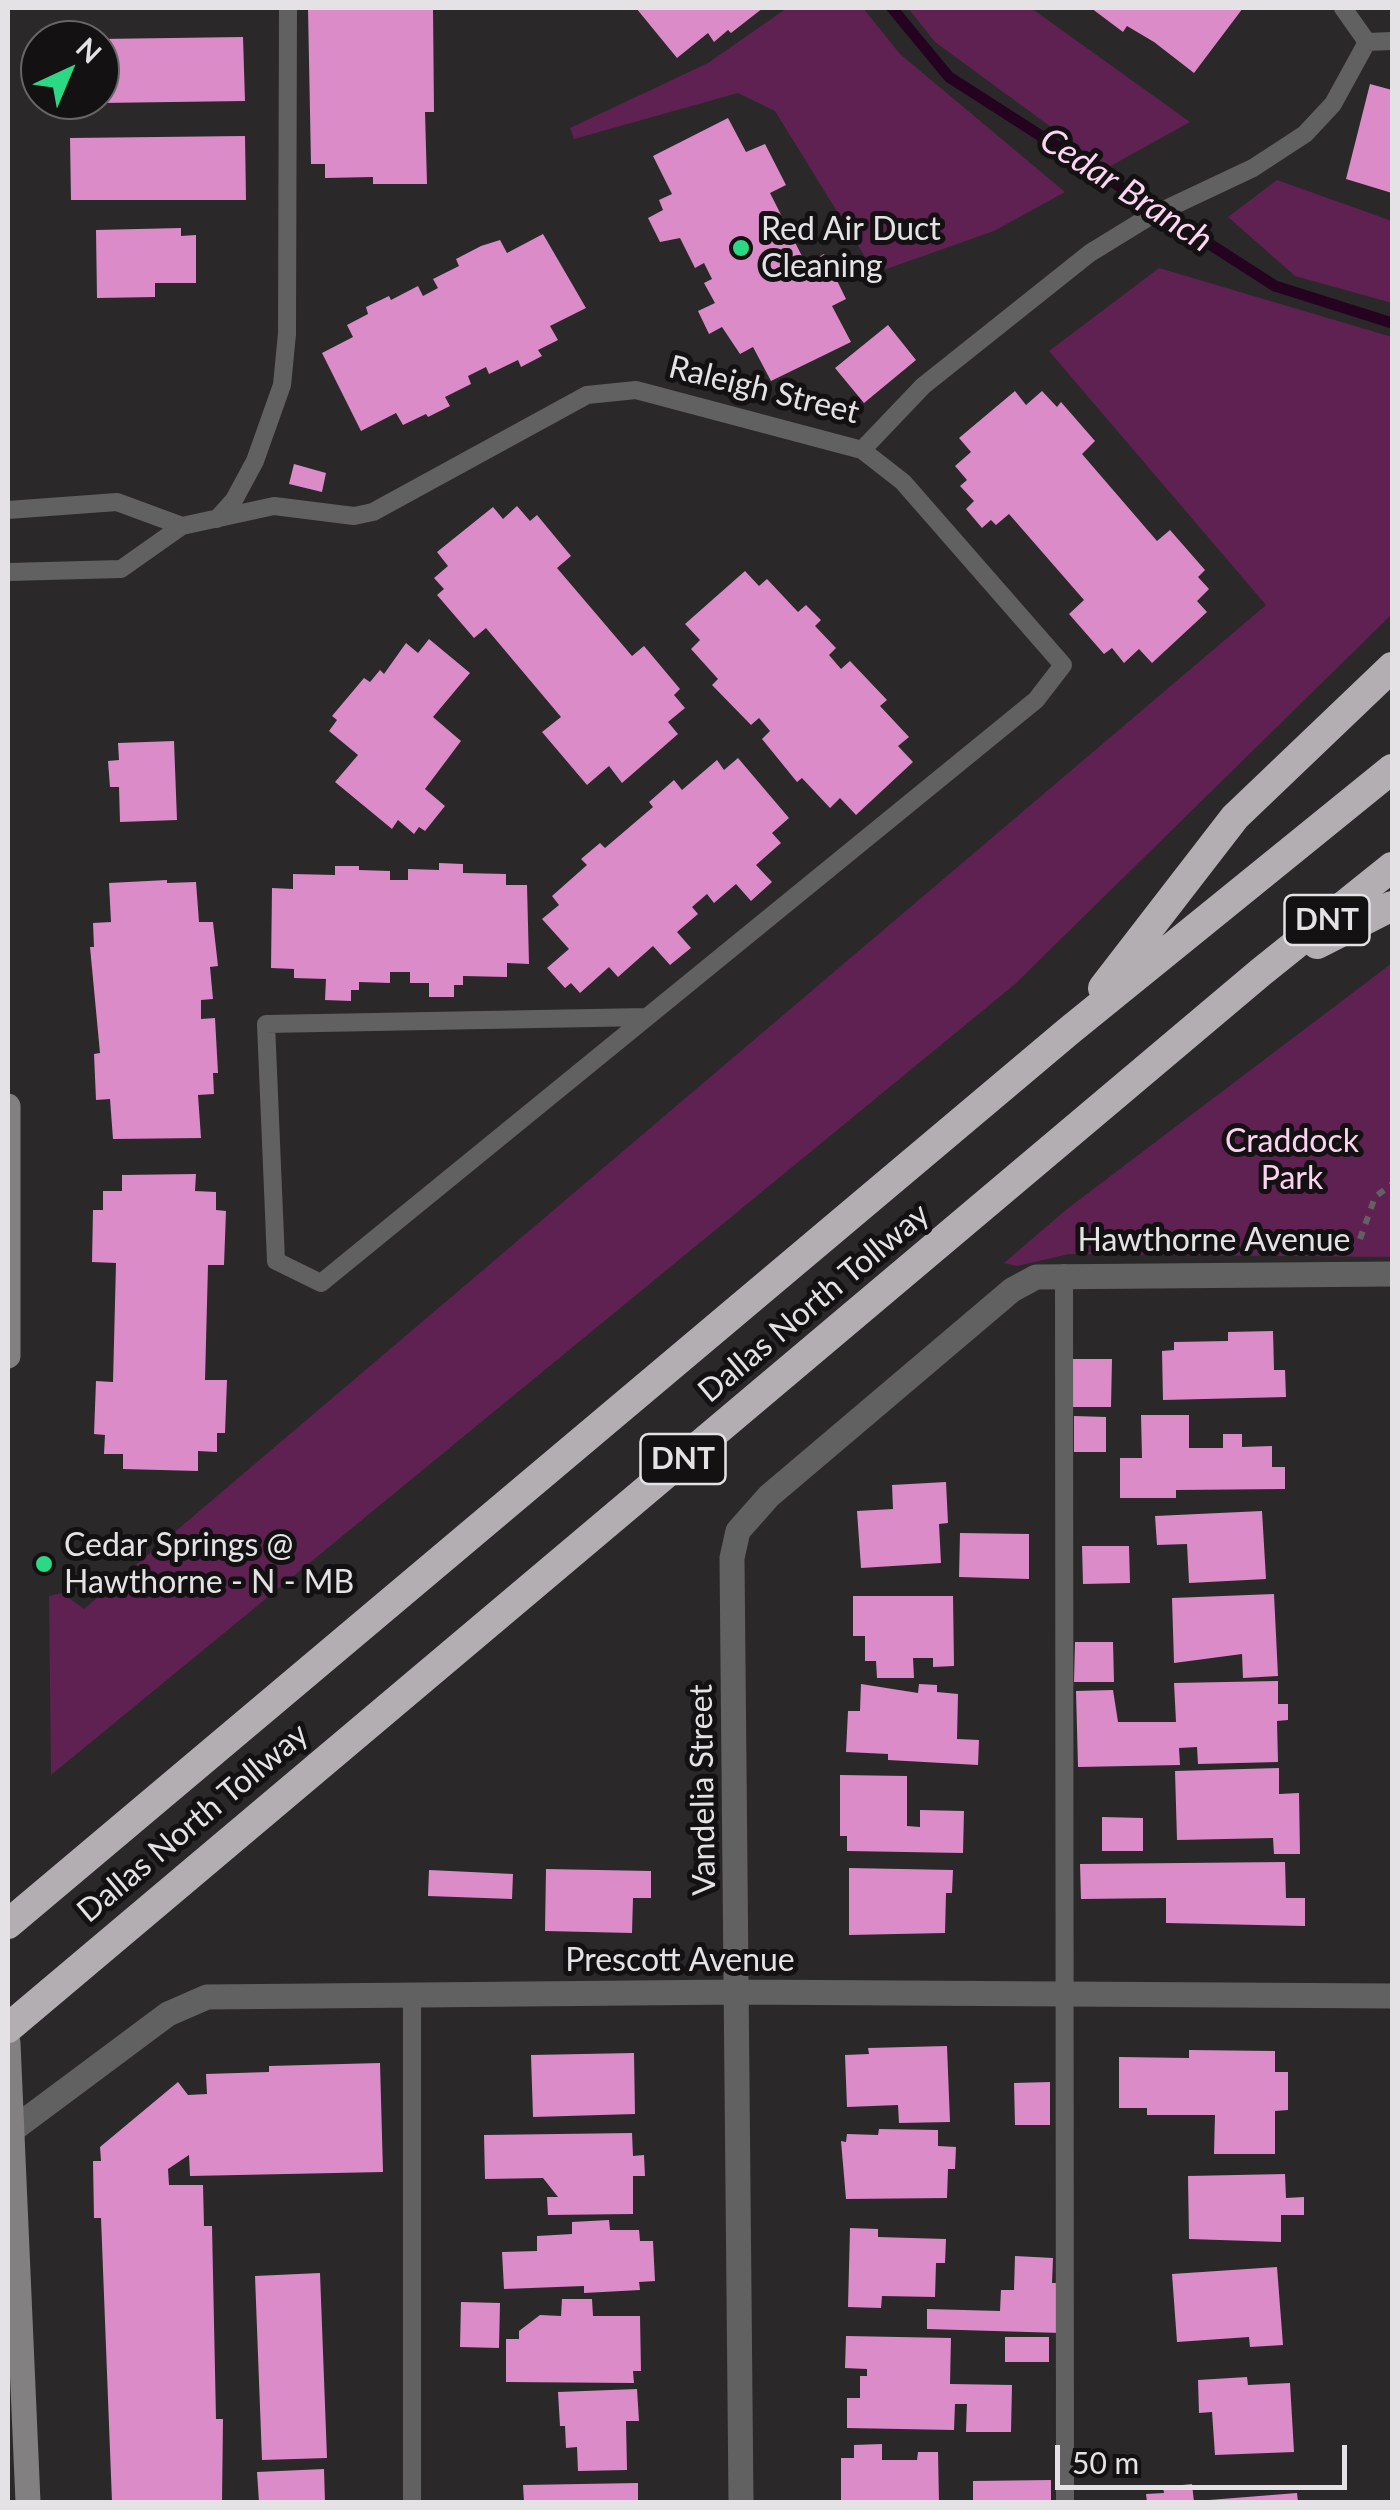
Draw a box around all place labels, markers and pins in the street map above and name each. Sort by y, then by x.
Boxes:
place label: Red Air Duct Cleaning [761,211,941,286]
marker: Red Air Duct Cleaning [730,237,752,259]
place label: Cedar Springs @ Hawthorne - N - MB [64,1527,354,1602]
marker: Cedar Springs @ Hawthorne - N - MB [33,1553,55,1575]

